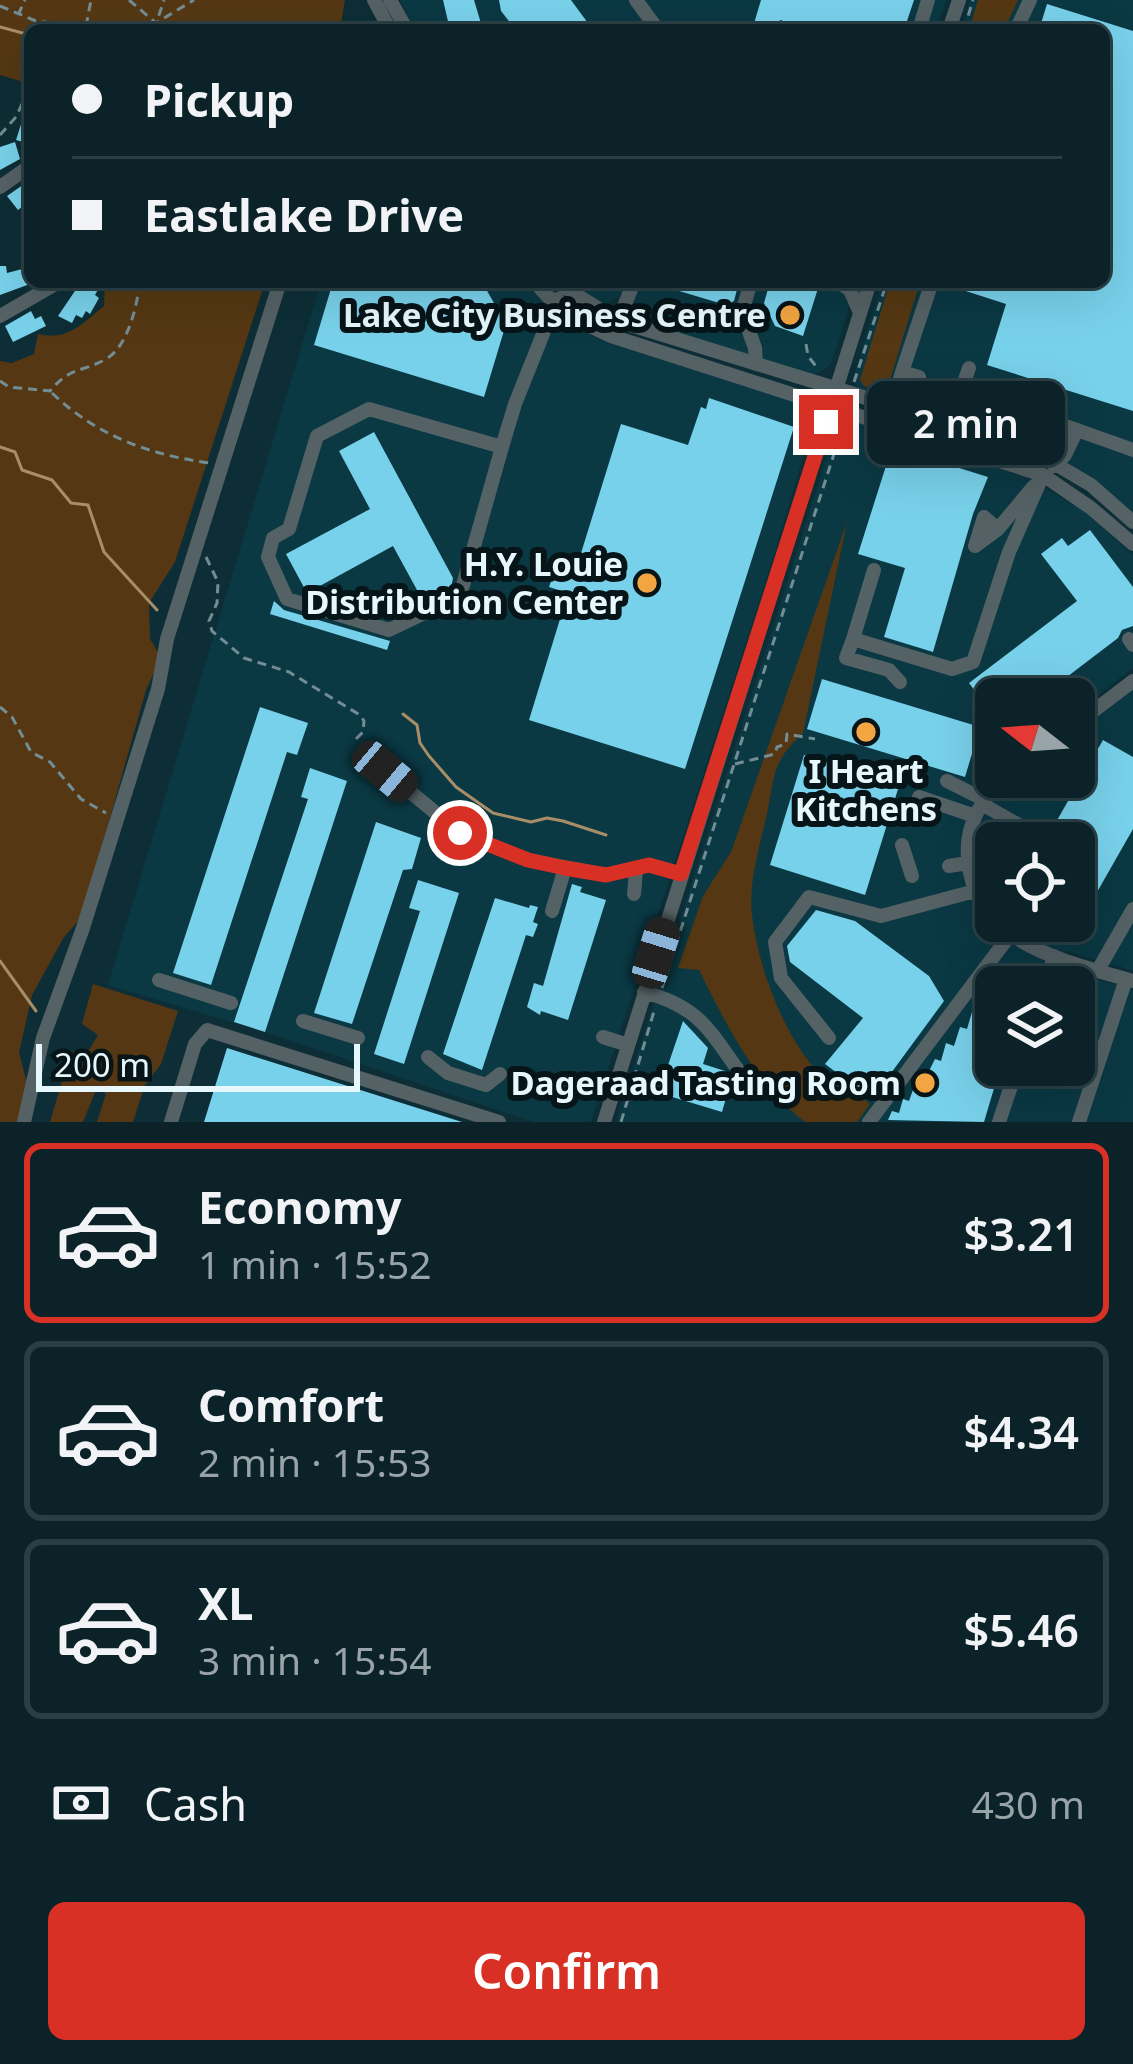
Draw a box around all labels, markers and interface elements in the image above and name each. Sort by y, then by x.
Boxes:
text: Pickup [144,69,294,130]
text: Eastlake Drive [144,184,464,245]
place label: Lake City Business Centre [343,292,766,337]
marker: Lake City Business Centre [777,302,803,328]
callout: 2 min [868,380,1066,464]
route end [799,395,853,449]
text: 2 min [913,396,1019,449]
place label: H.Y. Louie Distribution Center [305,541,623,624]
marker: H.Y. Louie Distribution Center [634,570,660,596]
north arrow [975,678,1095,798]
map controls [975,678,1095,1086]
marker: I Heart Kitchens [853,719,879,745]
car [346,734,424,808]
place label: I Heart Kitchens [795,748,937,831]
route start [433,806,487,860]
button: locate [975,822,1095,942]
car [628,913,684,993]
button: layers [975,966,1095,1086]
scale bar [36,1038,360,1091]
text: 200 m [54,1042,150,1087]
place label: Dageraad Tasting Room [511,1060,901,1105]
marker: Dageraad Tasting Room [912,1070,938,1096]
text: Economy [198,1176,402,1237]
icon: car [54,1179,162,1287]
text: $3.21 [964,1203,1079,1264]
text: 1 min · 15:52 [198,1237,432,1290]
text: Comfort [198,1374,384,1435]
icon: car [54,1377,162,1485]
text: $4.34 [964,1401,1079,1462]
text: 2 min · 15:53 [198,1435,432,1488]
text: XL [198,1572,253,1633]
icon: car [54,1575,162,1683]
text: $5.46 [964,1599,1079,1660]
text: 3 min · 15:54 [198,1633,432,1686]
icon: cash [48,1770,114,1836]
text: Cash [144,1773,247,1834]
text: 430 m [971,1777,1085,1830]
button: Confirm [48,1902,1085,2040]

